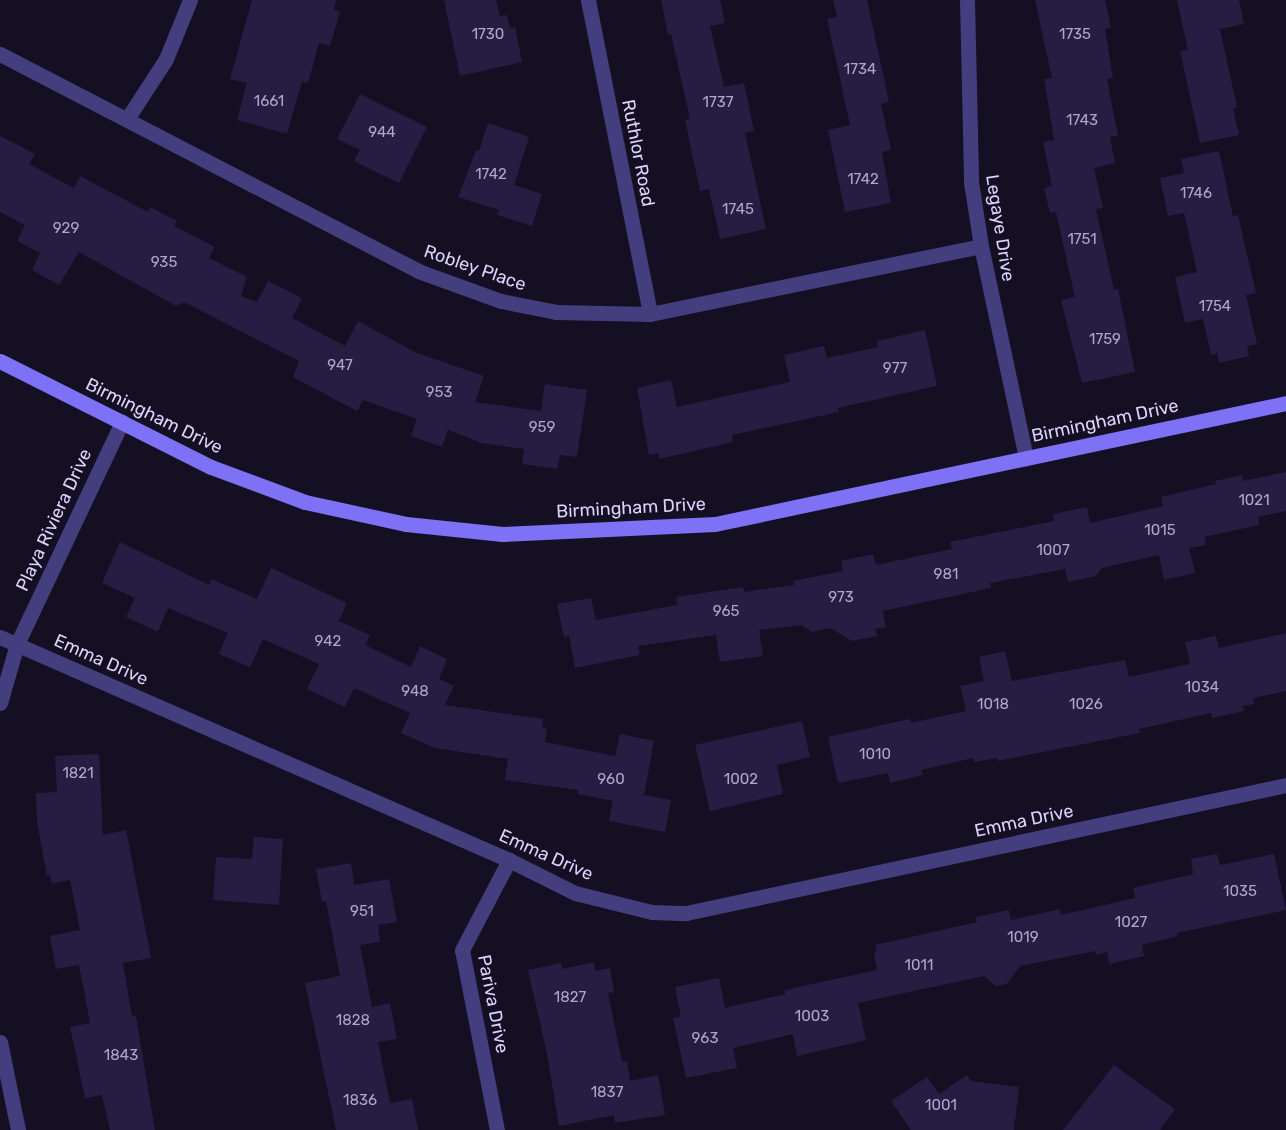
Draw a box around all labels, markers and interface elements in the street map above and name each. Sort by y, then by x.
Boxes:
house number: 1730 [472,26,504,44]
house number: 1735 [1059,26,1091,44]
house number: 1734 [844,61,876,79]
house number: 1661 [254,93,284,111]
house number: 1737 [703,94,733,112]
street label: Ruthlor Road [617,97,659,209]
house number: 1743 [1066,112,1098,130]
house number: 944 [368,124,396,142]
house number: 1742 [475,166,507,184]
house number: 1742 [847,171,879,189]
street label: Legaye Drive [981,173,1019,283]
house number: 1746 [1180,185,1212,203]
house number: 1745 [722,201,754,219]
house number: 929 [53,220,79,238]
house number: 1751 [1067,231,1097,249]
street label: Robley Place [421,240,529,296]
house number: 935 [151,254,177,272]
house number: 1754 [1199,298,1231,316]
house number: 1759 [1089,331,1121,349]
house number: 947 [327,357,353,375]
house number: 977 [883,360,907,378]
street label: Birmingham Drive [82,373,226,459]
house number: 953 [426,384,452,402]
street label: Birmingham Drive [1029,395,1181,447]
house number: 959 [529,419,555,437]
street label: Playa Riviera Drive [12,445,96,595]
house number: 1021 [1238,492,1270,510]
street label: Birmingham Drive [556,493,706,523]
house number: 1015 [1144,522,1176,540]
house number: 1007 [1036,542,1070,560]
house number: 981 [934,566,958,584]
house number: 973 [828,589,854,607]
house number: 965 [713,603,739,621]
street label: Emma Drive [51,630,151,690]
house number: 942 [315,633,341,651]
house number: 1034 [1185,679,1219,697]
house number: 948 [401,683,429,701]
house number: 1018 [977,696,1009,714]
house number: 1026 [1069,696,1103,714]
house number: 1010 [859,746,891,764]
house number: 1821 [62,765,94,783]
house number: 960 [597,771,625,789]
house number: 1002 [724,771,758,789]
street label: Emma Drive [973,800,1075,842]
street label: Emma Drive [496,825,596,885]
house number: 1035 [1223,883,1257,901]
house number: 951 [350,903,374,921]
house number: 1027 [1115,914,1147,932]
house number: 1019 [1007,929,1039,947]
street label: Pariva Drive [473,953,513,1055]
house number: 1011 [905,957,933,975]
house number: 1827 [554,989,586,1007]
house number: 1003 [795,1008,829,1026]
house number: 1828 [336,1012,370,1030]
house number: 963 [692,1030,718,1048]
house number: 1843 [104,1047,138,1065]
house number: 1837 [591,1084,623,1102]
house number: 1836 [343,1092,377,1110]
house number: 1001 [925,1097,957,1115]

